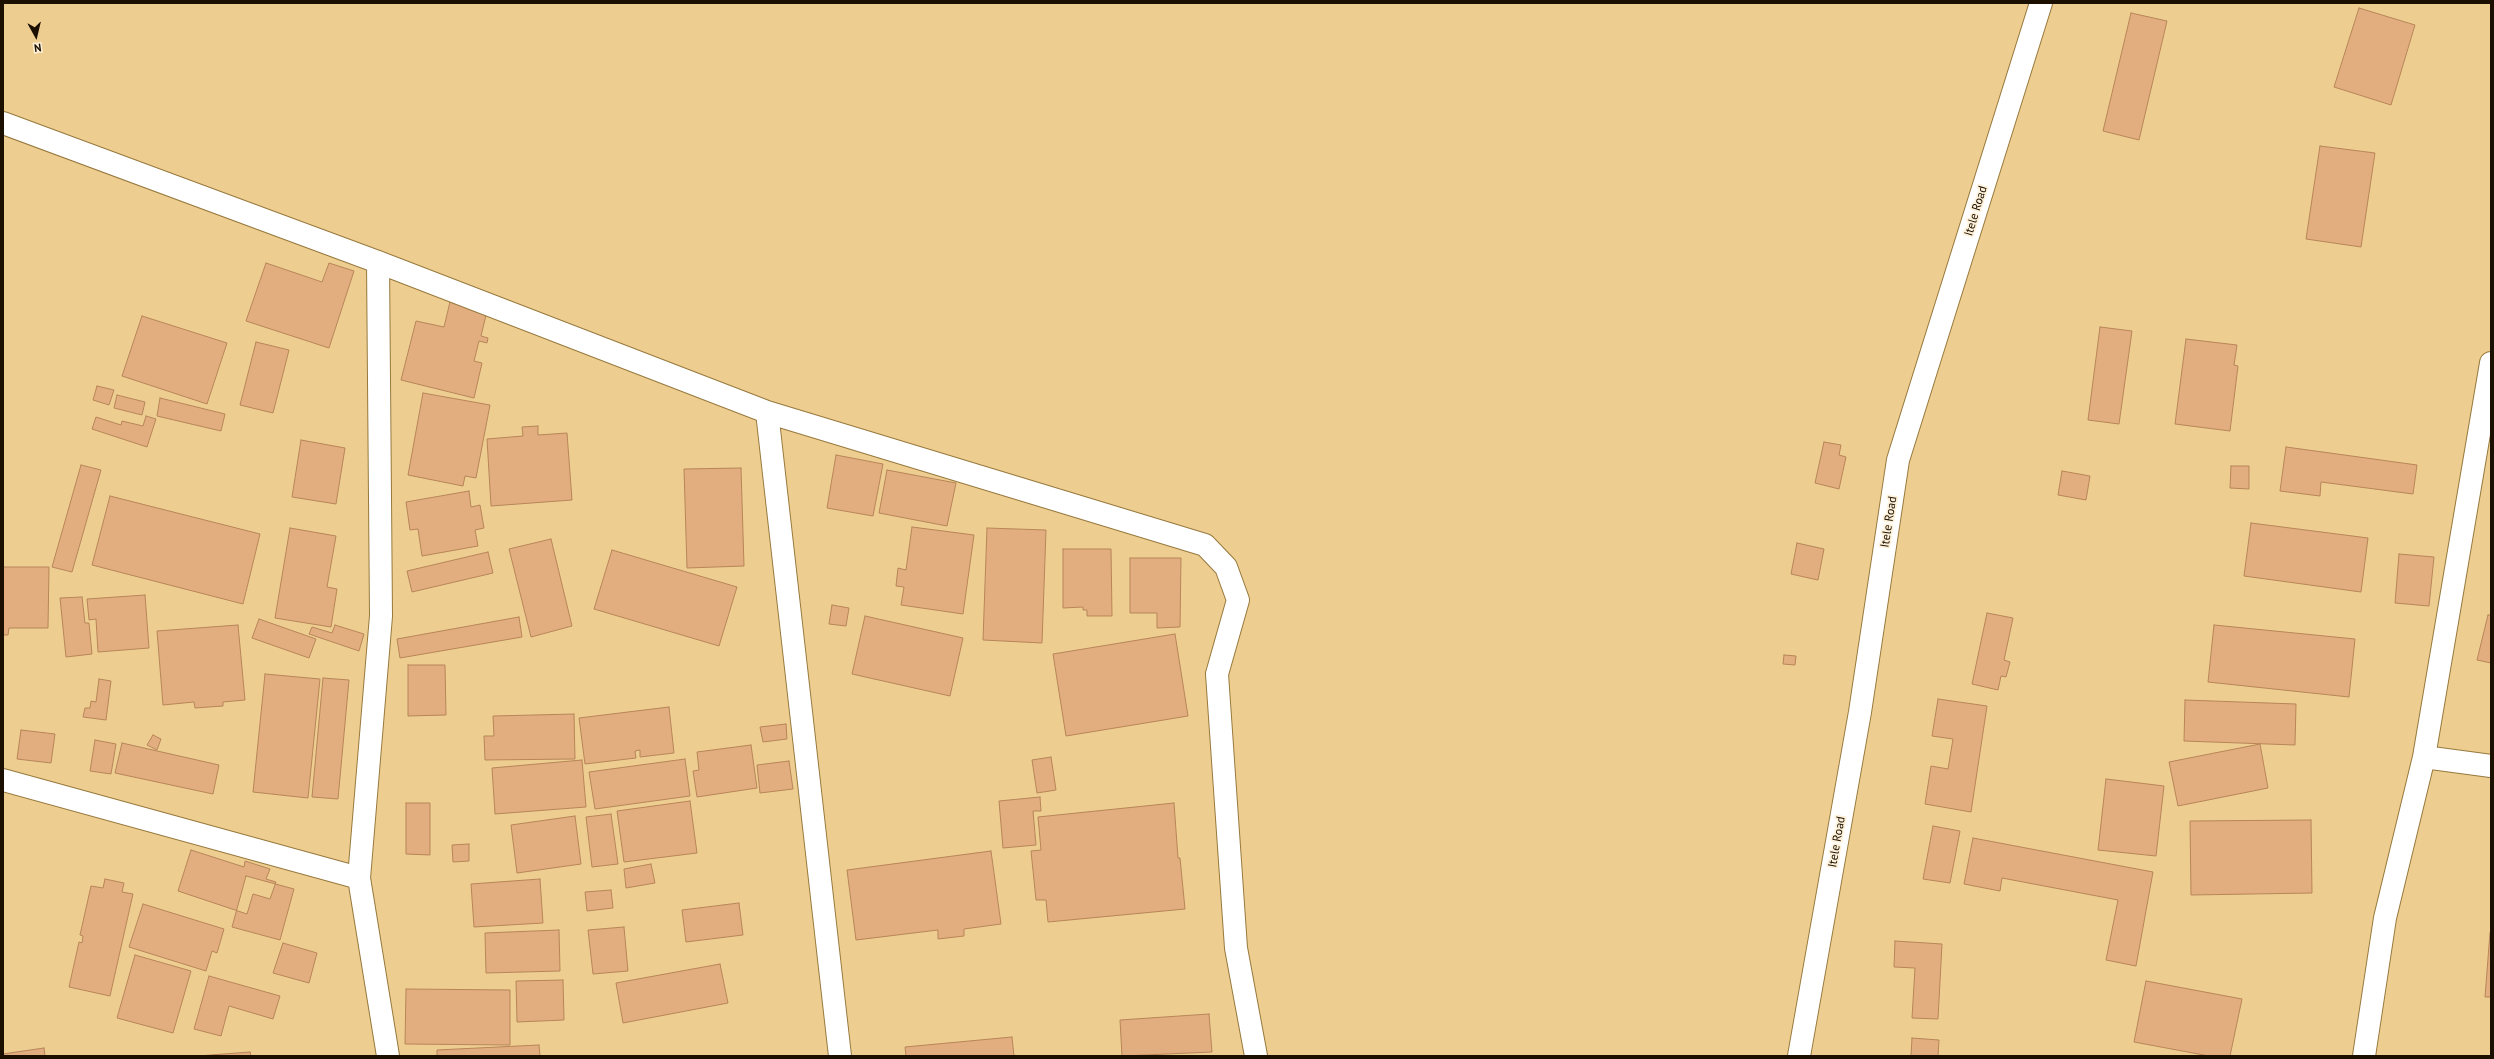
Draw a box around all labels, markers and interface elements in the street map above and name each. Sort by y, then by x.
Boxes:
north arrow [16,16,56,56]
text: N [33,40,42,55]
street label: Itele Road [1962,184,1990,238]
street label: Itele Road [1878,495,1900,549]
street label: Itele Road [1825,815,1849,869]

